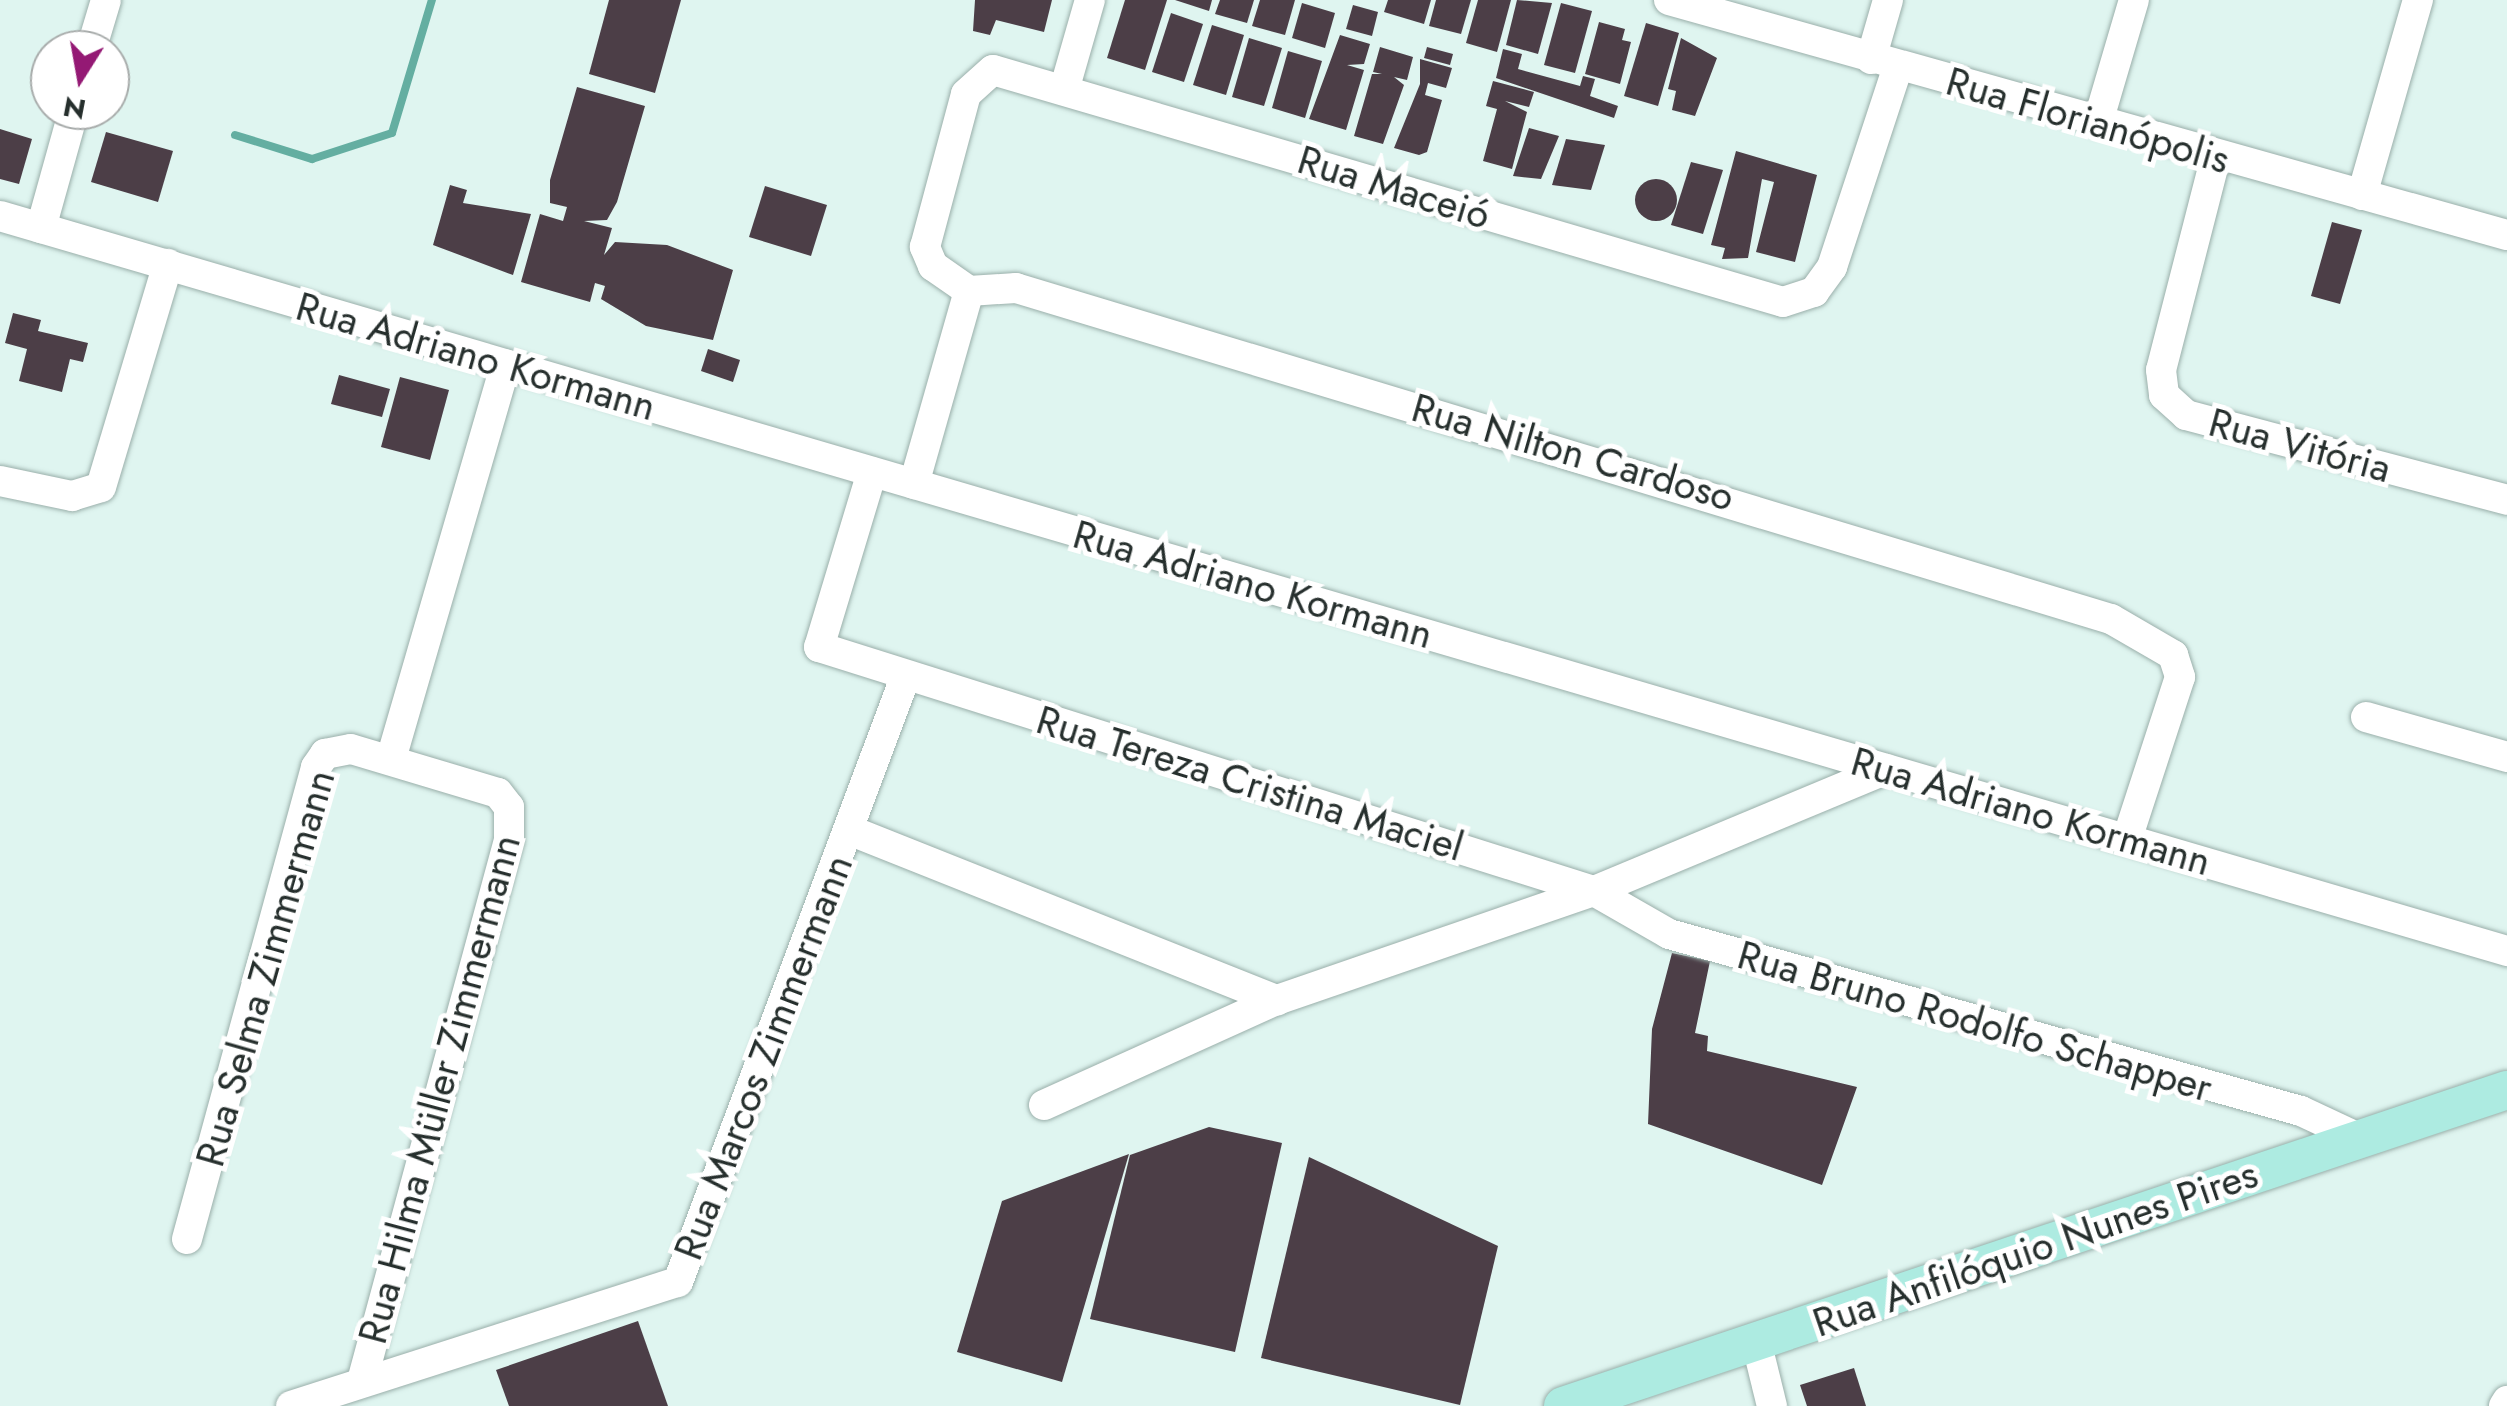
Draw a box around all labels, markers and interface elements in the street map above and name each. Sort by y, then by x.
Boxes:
north arrow [30,30,130,130]
street label: Rua Florianópolis [1941,57,2235,183]
text: N [60,86,89,130]
street label: Rua Maceió [1292,135,1496,239]
street label: Rua Adriano Kormann [291,282,661,430]
street label: Rua Nilton Cardoso [1407,383,1739,521]
street label: Rua Vitória [2204,398,2396,492]
street label: Rua Adriano Kormann [1068,510,1438,658]
street label: Rua Tereza Cristina Maciel [1031,695,1469,871]
street label: Rua Adriano Kormann [1846,737,2216,885]
street label: Rua Selma Zimmermann [185,764,345,1172]
street label: Rua Hilma Müller Zimmermann [348,829,530,1349]
street label: Rua Marcos Zimmermann [664,848,862,1266]
street label: Rua Bruno Rodolfo Schapper [1732,930,2218,1112]
street label: Rua Anfilóquio Nunes Pires [1806,1149,2264,1347]

